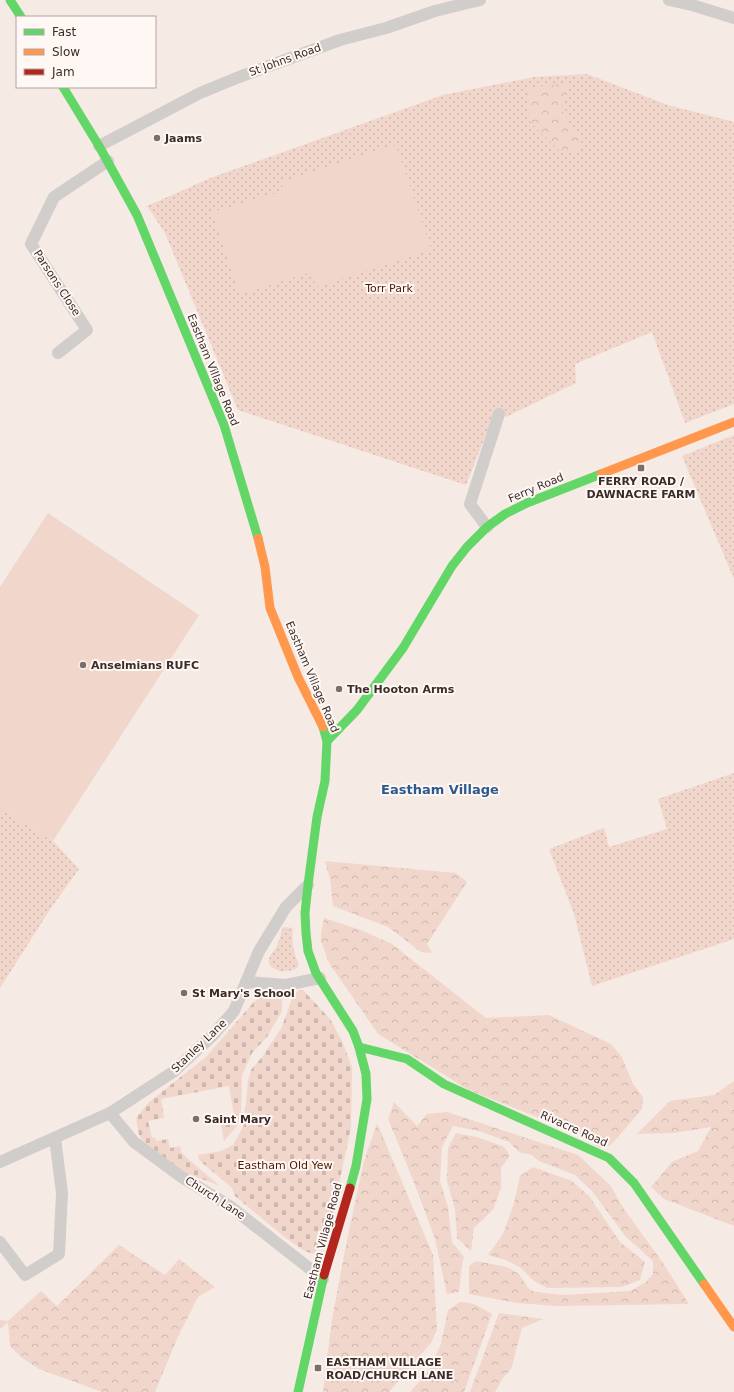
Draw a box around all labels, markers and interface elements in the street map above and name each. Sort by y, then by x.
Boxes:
legend [16,16,156,88]
text: Fast [52,25,76,39]
street label: St Johns Road [247,41,323,79]
text: Slow [52,45,80,59]
text: Jam [51,65,75,79]
place label: Jaams [164,132,202,145]
marker: Jaams [152,133,162,143]
street label: Parsons Close [31,248,83,319]
park label: Torr Park [364,282,413,295]
street label: Eastham Village Road [185,312,241,428]
marker: FERRY ROAD / DAWNACRE FARM [636,463,646,473]
street label: Ferry Road [506,470,566,506]
place label: FERRY ROAD / DAWNACRE FARM [586,475,696,501]
street label: Eastham Village Road [283,619,341,735]
place label: Anselmians RUFC [91,659,199,672]
marker: Anselmians RUFC [78,660,88,670]
place label: The Hooton Arms [347,683,455,696]
marker: The Hooton Arms [334,684,344,694]
district label: Eastham Village [381,782,499,797]
place label: St Mary's School [192,987,295,1000]
marker: St Mary's School [179,988,189,998]
street label: Stanley Lane [169,1016,229,1075]
street label: Rivacre Road [538,1108,610,1150]
place label: Saint Mary [204,1113,271,1126]
marker: Saint Mary [191,1114,201,1124]
park label: Eastham Old Yew [238,1159,332,1172]
street label: Church Lane [183,1174,248,1222]
street label: Eastham Village Road [301,1182,345,1300]
place label: EASTHAM VILLAGE ROAD/CHURCH LANE [326,1356,453,1382]
marker: EASTHAM VILLAGE ROAD/CHURCH LANE [313,1363,323,1373]

